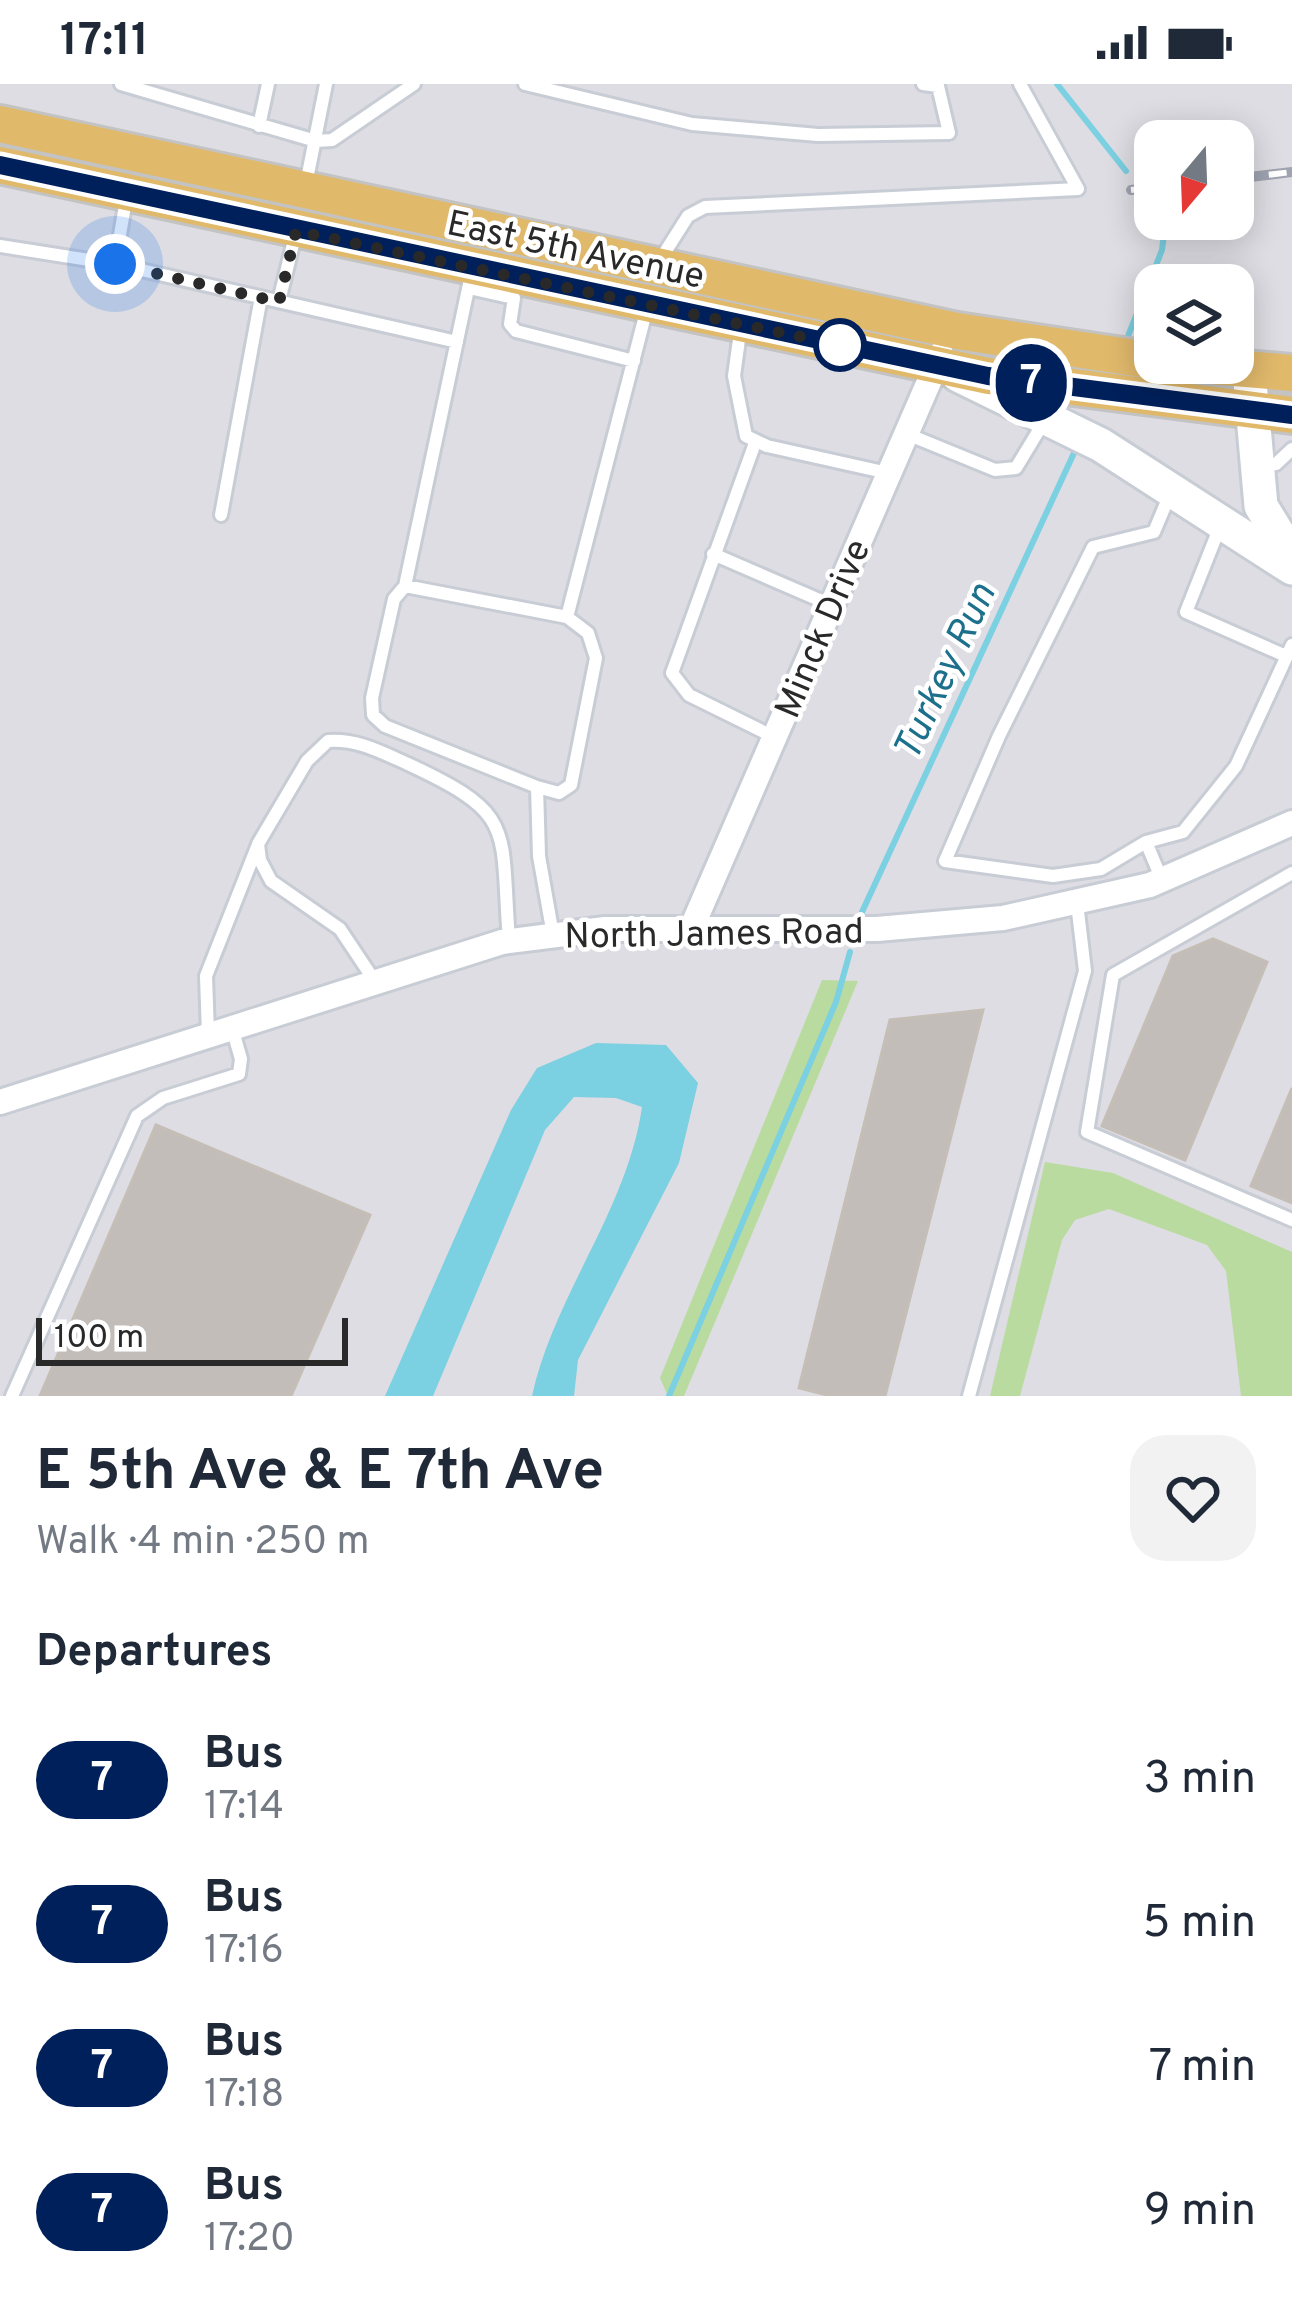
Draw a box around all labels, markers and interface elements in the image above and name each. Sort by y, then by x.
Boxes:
text: 17:11 [60,14,149,71]
north arrow [1134,120,1254,240]
map controls [1134,120,1254,384]
street label: East 5th Avenue [442,202,708,302]
your location [85,234,145,294]
button: layers [1134,264,1254,384]
unlabelled marker [815,320,865,370]
line badge: 7 [992,344,1070,422]
text: 7 [1020,356,1042,409]
street label: Minck Drive [766,533,883,726]
water label: Turkey Run [885,576,1009,769]
street label: North James Road [564,910,864,962]
scale bar [36,1312,348,1365]
text: 100 m [54,1318,144,1360]
button: heart [1130,1435,1256,1561]
text: E 5th Ave & E 7th Ave [36,1438,604,1510]
text: Walk · 4 min · 250 m [36,1519,369,1568]
text: Departures [36,1625,272,1682]
text: Bus [204,1727,284,1784]
text: 3 min [1143,1752,1256,1809]
text: 7 [91,1753,113,1806]
text: 17:14 [204,1784,284,1833]
text: Bus [204,1871,284,1928]
text: 5 min [1143,1896,1256,1953]
text: 7 [91,1897,113,1950]
text: 17:16 [204,1928,284,1977]
text: Bus [204,2015,284,2072]
text: 7 min [1149,2040,1256,2097]
text: 7 [91,2041,113,2094]
text: 17:18 [204,2072,284,2121]
text: Bus [204,2159,284,2216]
text: 9 min [1144,2184,1256,2241]
text: 7 [91,2185,113,2238]
text: 17:20 [204,2216,295,2265]

